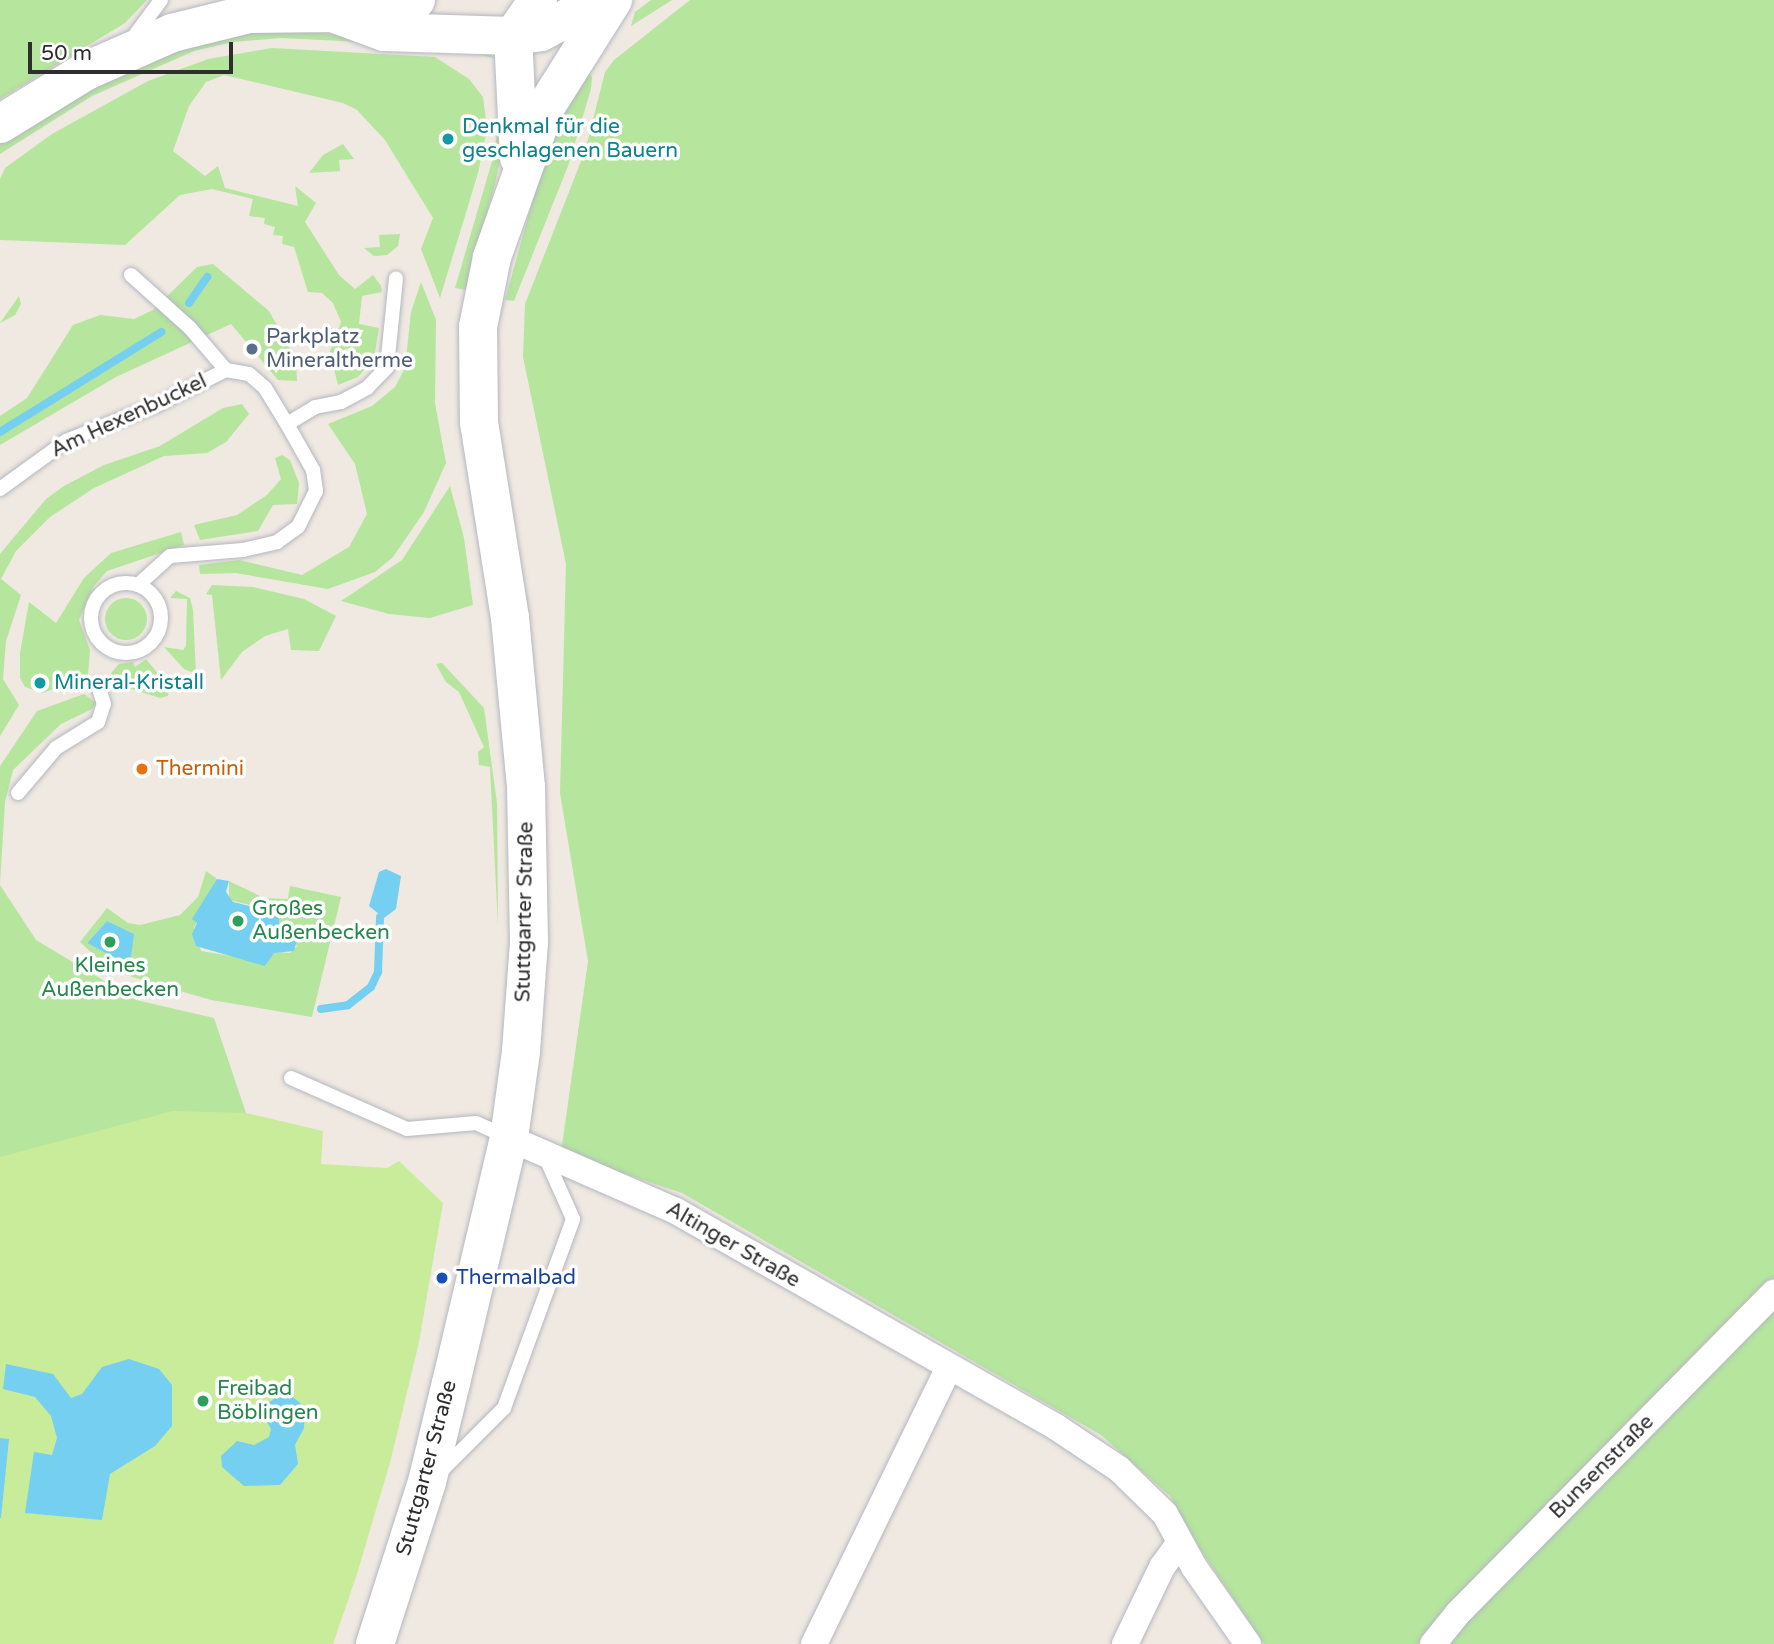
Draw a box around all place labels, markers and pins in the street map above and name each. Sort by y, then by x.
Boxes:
place label: Denkmal für die geschlagenen Bauern [462,114,678,164]
marker: Denkmal für die geschlagenen Bauern [440,131,456,147]
place label: Parkplatz Mineraltherme [266,324,413,374]
marker: Parkplatz Mineraltherme [244,341,260,357]
place label: Mineral-Kristall [54,670,204,696]
marker: Mineral-Kristall [32,675,48,691]
place label: Thermini [156,756,244,782]
marker: Thermini [134,761,150,777]
place label: Großes Außenbecken [252,896,390,946]
marker: Großes Außenbecken [230,913,246,929]
marker: Kleines Außenbecken [102,934,118,950]
place label: Kleines Außenbecken [41,953,179,1003]
place label: Thermalbad [456,1265,576,1291]
marker: Thermalbad [434,1270,450,1286]
place label: Freibad Böblingen [217,1376,319,1426]
marker: Freibad Böblingen [195,1393,211,1409]

